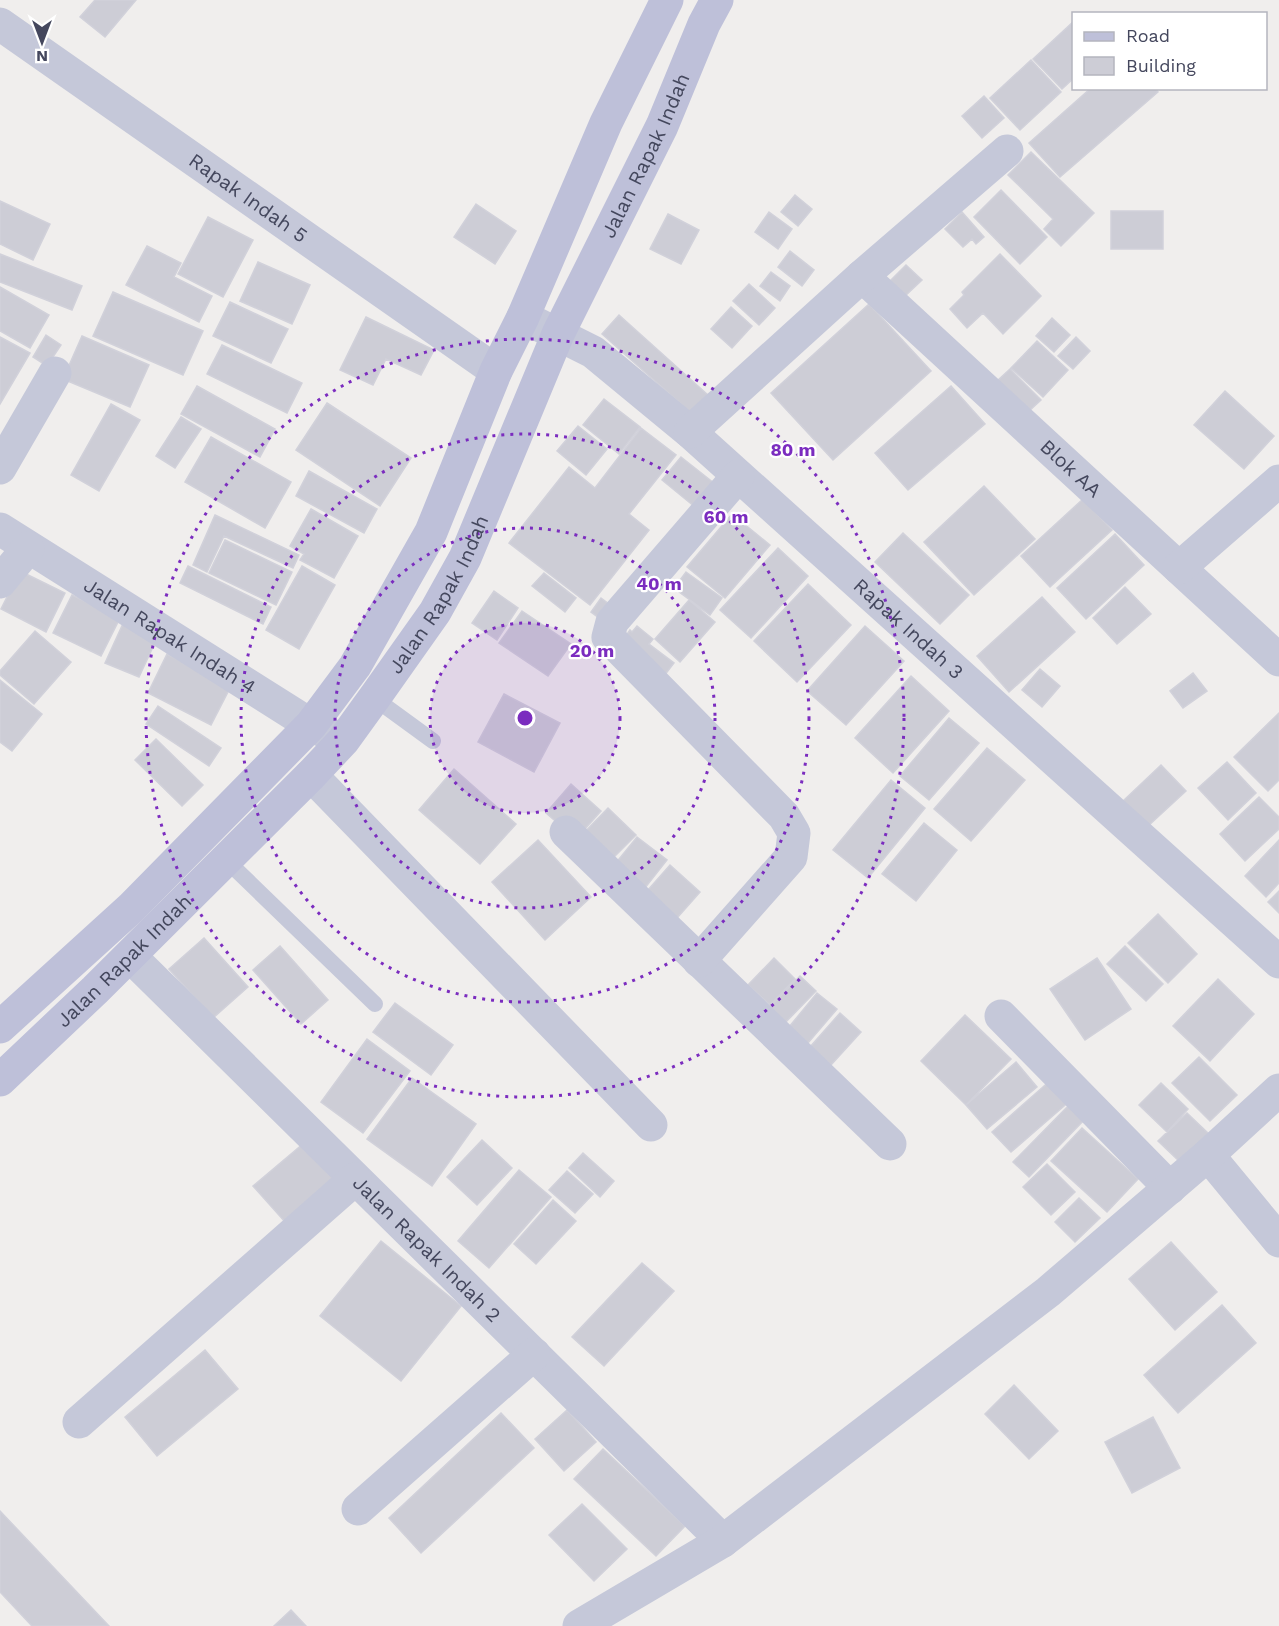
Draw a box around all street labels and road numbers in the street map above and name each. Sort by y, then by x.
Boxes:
street label: Jalan Rapak Indah [596,69,695,242]
street label: Rapak Indah 5 [184,148,312,247]
street label: Blok AA [1035,434,1106,502]
street label: Jalan Rapak Indah [383,512,493,678]
street label: Jalan Rapak Indah 4 [80,573,261,699]
street label: Rapak Indah 3 [849,573,968,684]
street label: Jalan Rapak Indah [51,889,196,1032]
street label: Jalan Rapak Indah 2 [348,1171,506,1327]

